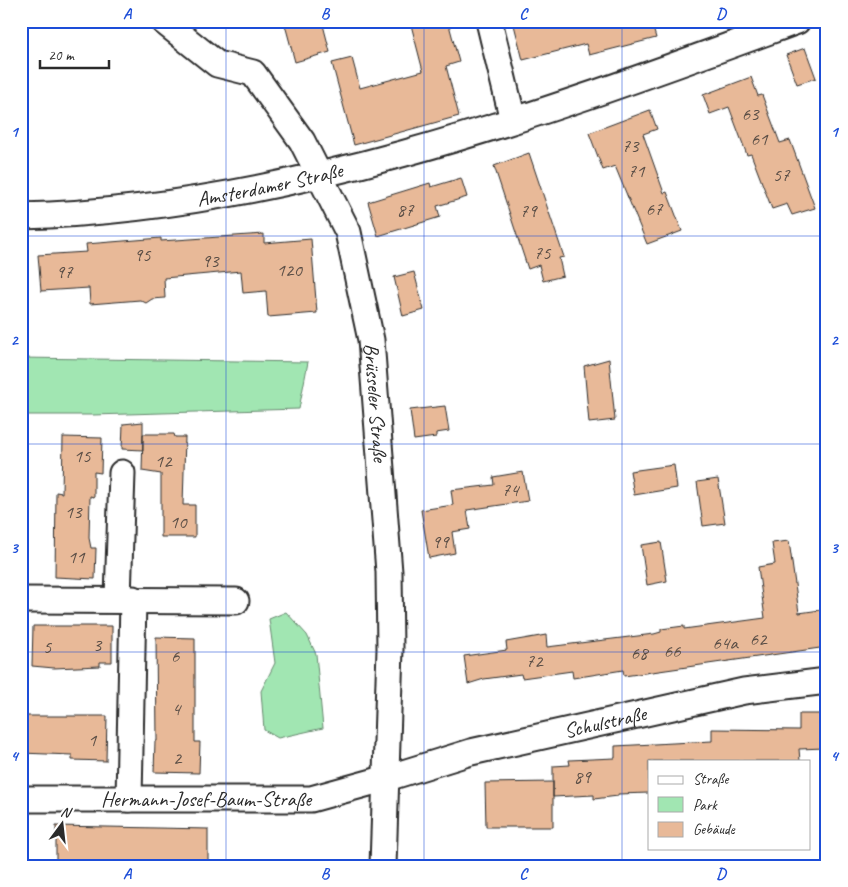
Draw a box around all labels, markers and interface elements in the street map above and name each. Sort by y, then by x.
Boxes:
text: A [123,4,133,24]
text: B [321,4,331,24]
text: C [519,4,529,24]
text: D [716,4,727,24]
scale bar [40,38,109,70]
text: 20 m [48,46,75,65]
house number: 63 [741,102,760,126]
text: 1 [10,122,19,142]
text: 1 [830,122,839,142]
house number: 61 [750,127,769,151]
house number: 73 [621,134,640,158]
street label: Amsterdamer Straße [195,157,347,212]
house number: 71 [627,159,646,183]
house number: 57 [772,163,791,187]
house number: 67 [645,197,664,221]
house number: 87 [396,198,415,222]
house number: 79 [519,199,538,223]
house number: 75 [533,241,552,265]
house number: 95 [133,243,152,267]
house number: 93 [201,249,220,273]
house number: 120 [276,258,303,282]
house number: 97 [55,260,74,284]
text: 2 [10,330,19,350]
text: 2 [830,330,839,350]
street label: Brüsseler Straße [358,342,394,465]
house number: 15 [73,444,92,468]
house number: 12 [154,449,173,473]
house number: 74 [501,478,521,502]
house number: 13 [64,500,83,524]
house number: 10 [169,510,188,534]
house number: 99 [431,530,450,554]
text: 3 [10,538,19,558]
text: 3 [830,538,839,558]
house number: 11 [67,545,86,569]
house number: 62 [749,627,768,651]
house number: 64a [712,631,739,655]
house number: 3 [93,633,103,657]
house number: 5 [43,635,53,659]
house number: 66 [663,639,682,663]
house number: 68 [630,641,650,665]
house number: 6 [171,644,181,668]
house number: 72 [525,649,544,673]
house number: 4 [172,697,183,721]
street label: Schulstraße [561,700,651,744]
house number: 1 [88,728,98,752]
text: 4 [10,746,19,766]
house number: 2 [173,746,183,770]
text: 4 [830,746,839,766]
legend [648,760,810,850]
house number: 89 [573,765,592,789]
text: Straße [693,770,729,789]
street label: Hermann-Josef-Baum-Straße [101,786,313,812]
text: Park [693,796,718,815]
north arrow [38,800,88,850]
text: N [59,803,74,822]
text: Gebäude [693,820,736,839]
text: A [123,864,133,884]
text: B [321,864,331,884]
text: C [519,864,529,884]
text: D [716,864,727,884]

